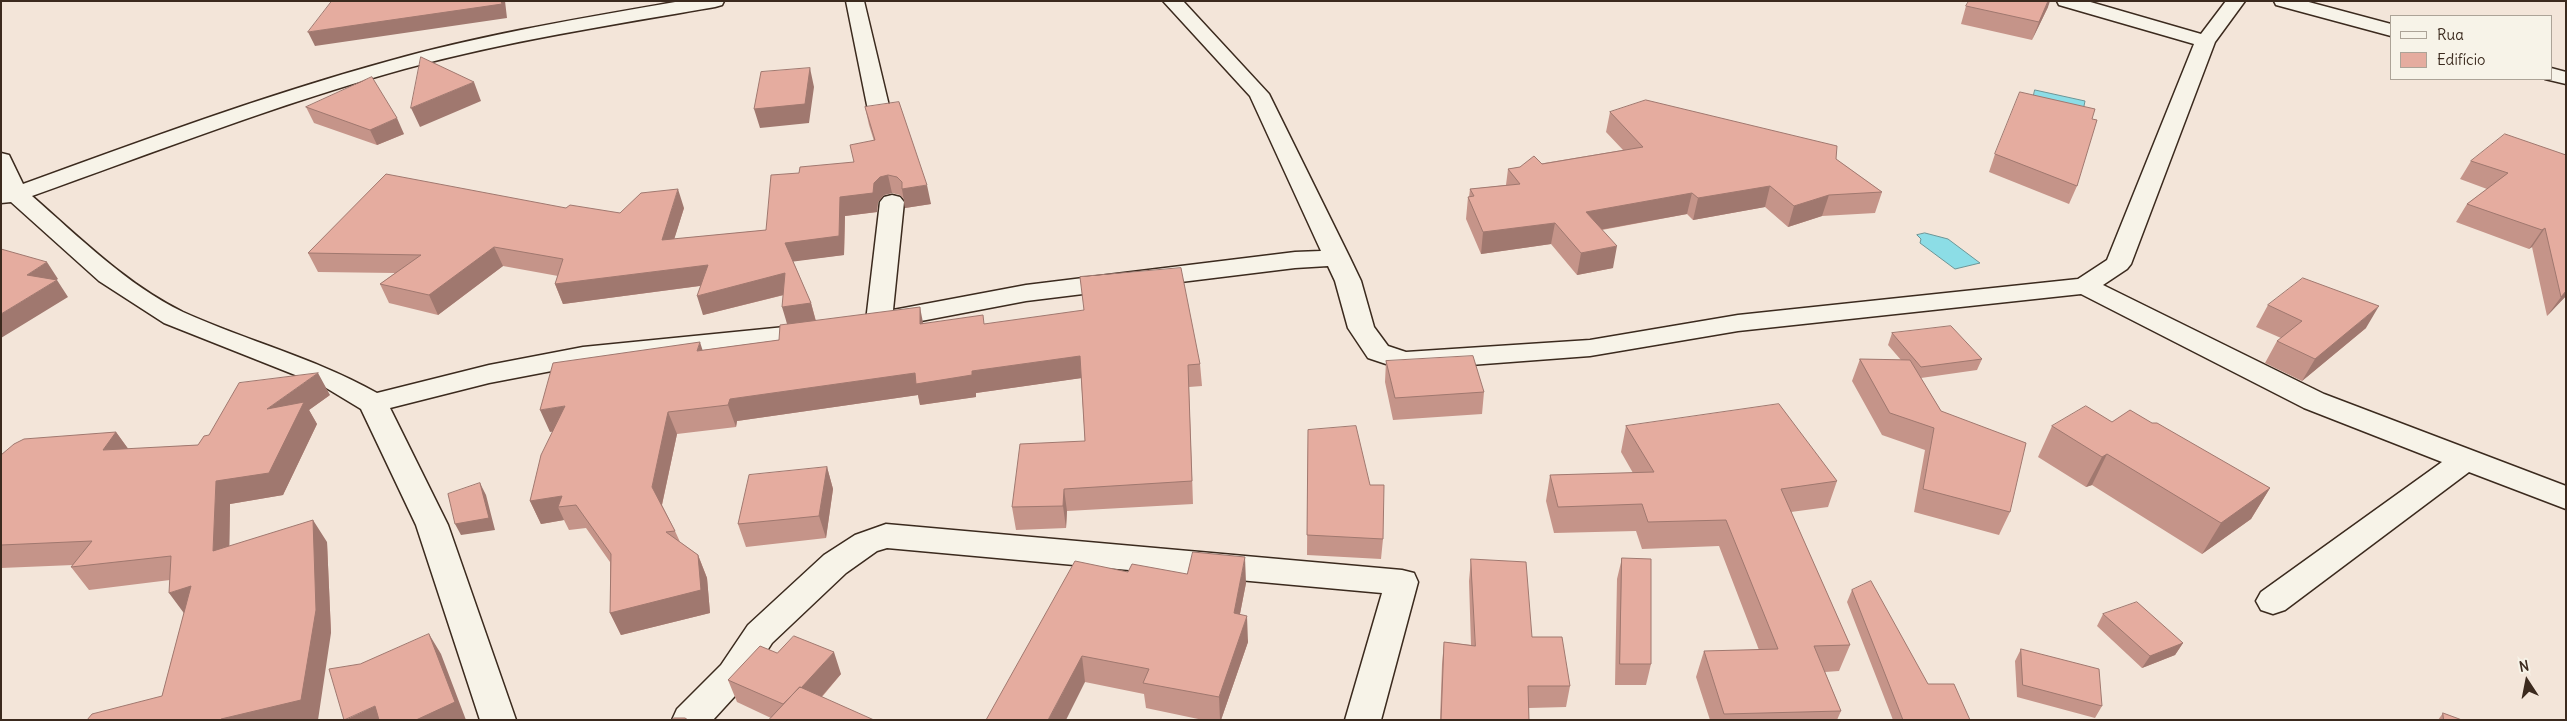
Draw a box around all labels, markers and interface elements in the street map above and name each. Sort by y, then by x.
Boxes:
legend [2390,15,2552,80]
text: Rua [2437,25,2464,44]
text: Edifício [2437,50,2485,69]
north arrow [2502,656,2552,706]
text: N [2518,657,2531,676]

